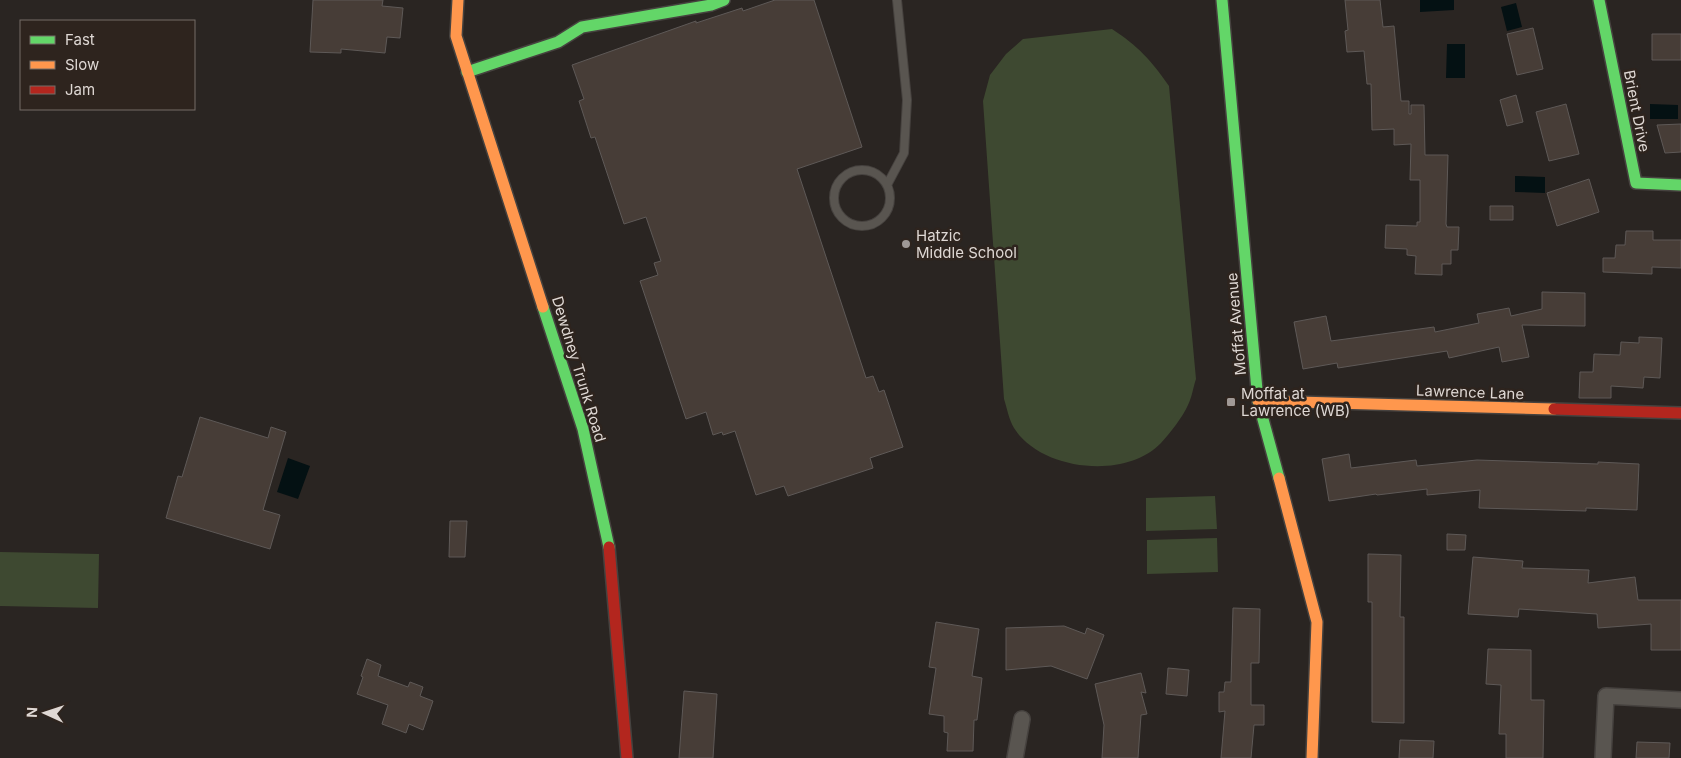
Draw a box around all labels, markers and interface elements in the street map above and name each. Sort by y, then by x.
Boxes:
legend [20,20,195,110]
text: Fast [65,30,95,49]
text: Slow [65,55,99,74]
street label: Brient Drive [1620,68,1654,154]
text: Jam [65,80,95,99]
place label: Hatzic Middle School [916,226,1017,262]
marker: Hatzic Middle School [900,238,912,250]
street label: Moffat Avenue [1222,272,1250,376]
street label: Dewdney Trunk Road [548,294,610,444]
street label: Lawrence Lane [1416,381,1524,403]
place label: Moffat at Lawrence (WB) [1241,384,1350,420]
marker: Moffat at Lawrence (WB) [1225,396,1237,408]
north arrow [20,688,70,738]
text: N [23,707,40,718]

